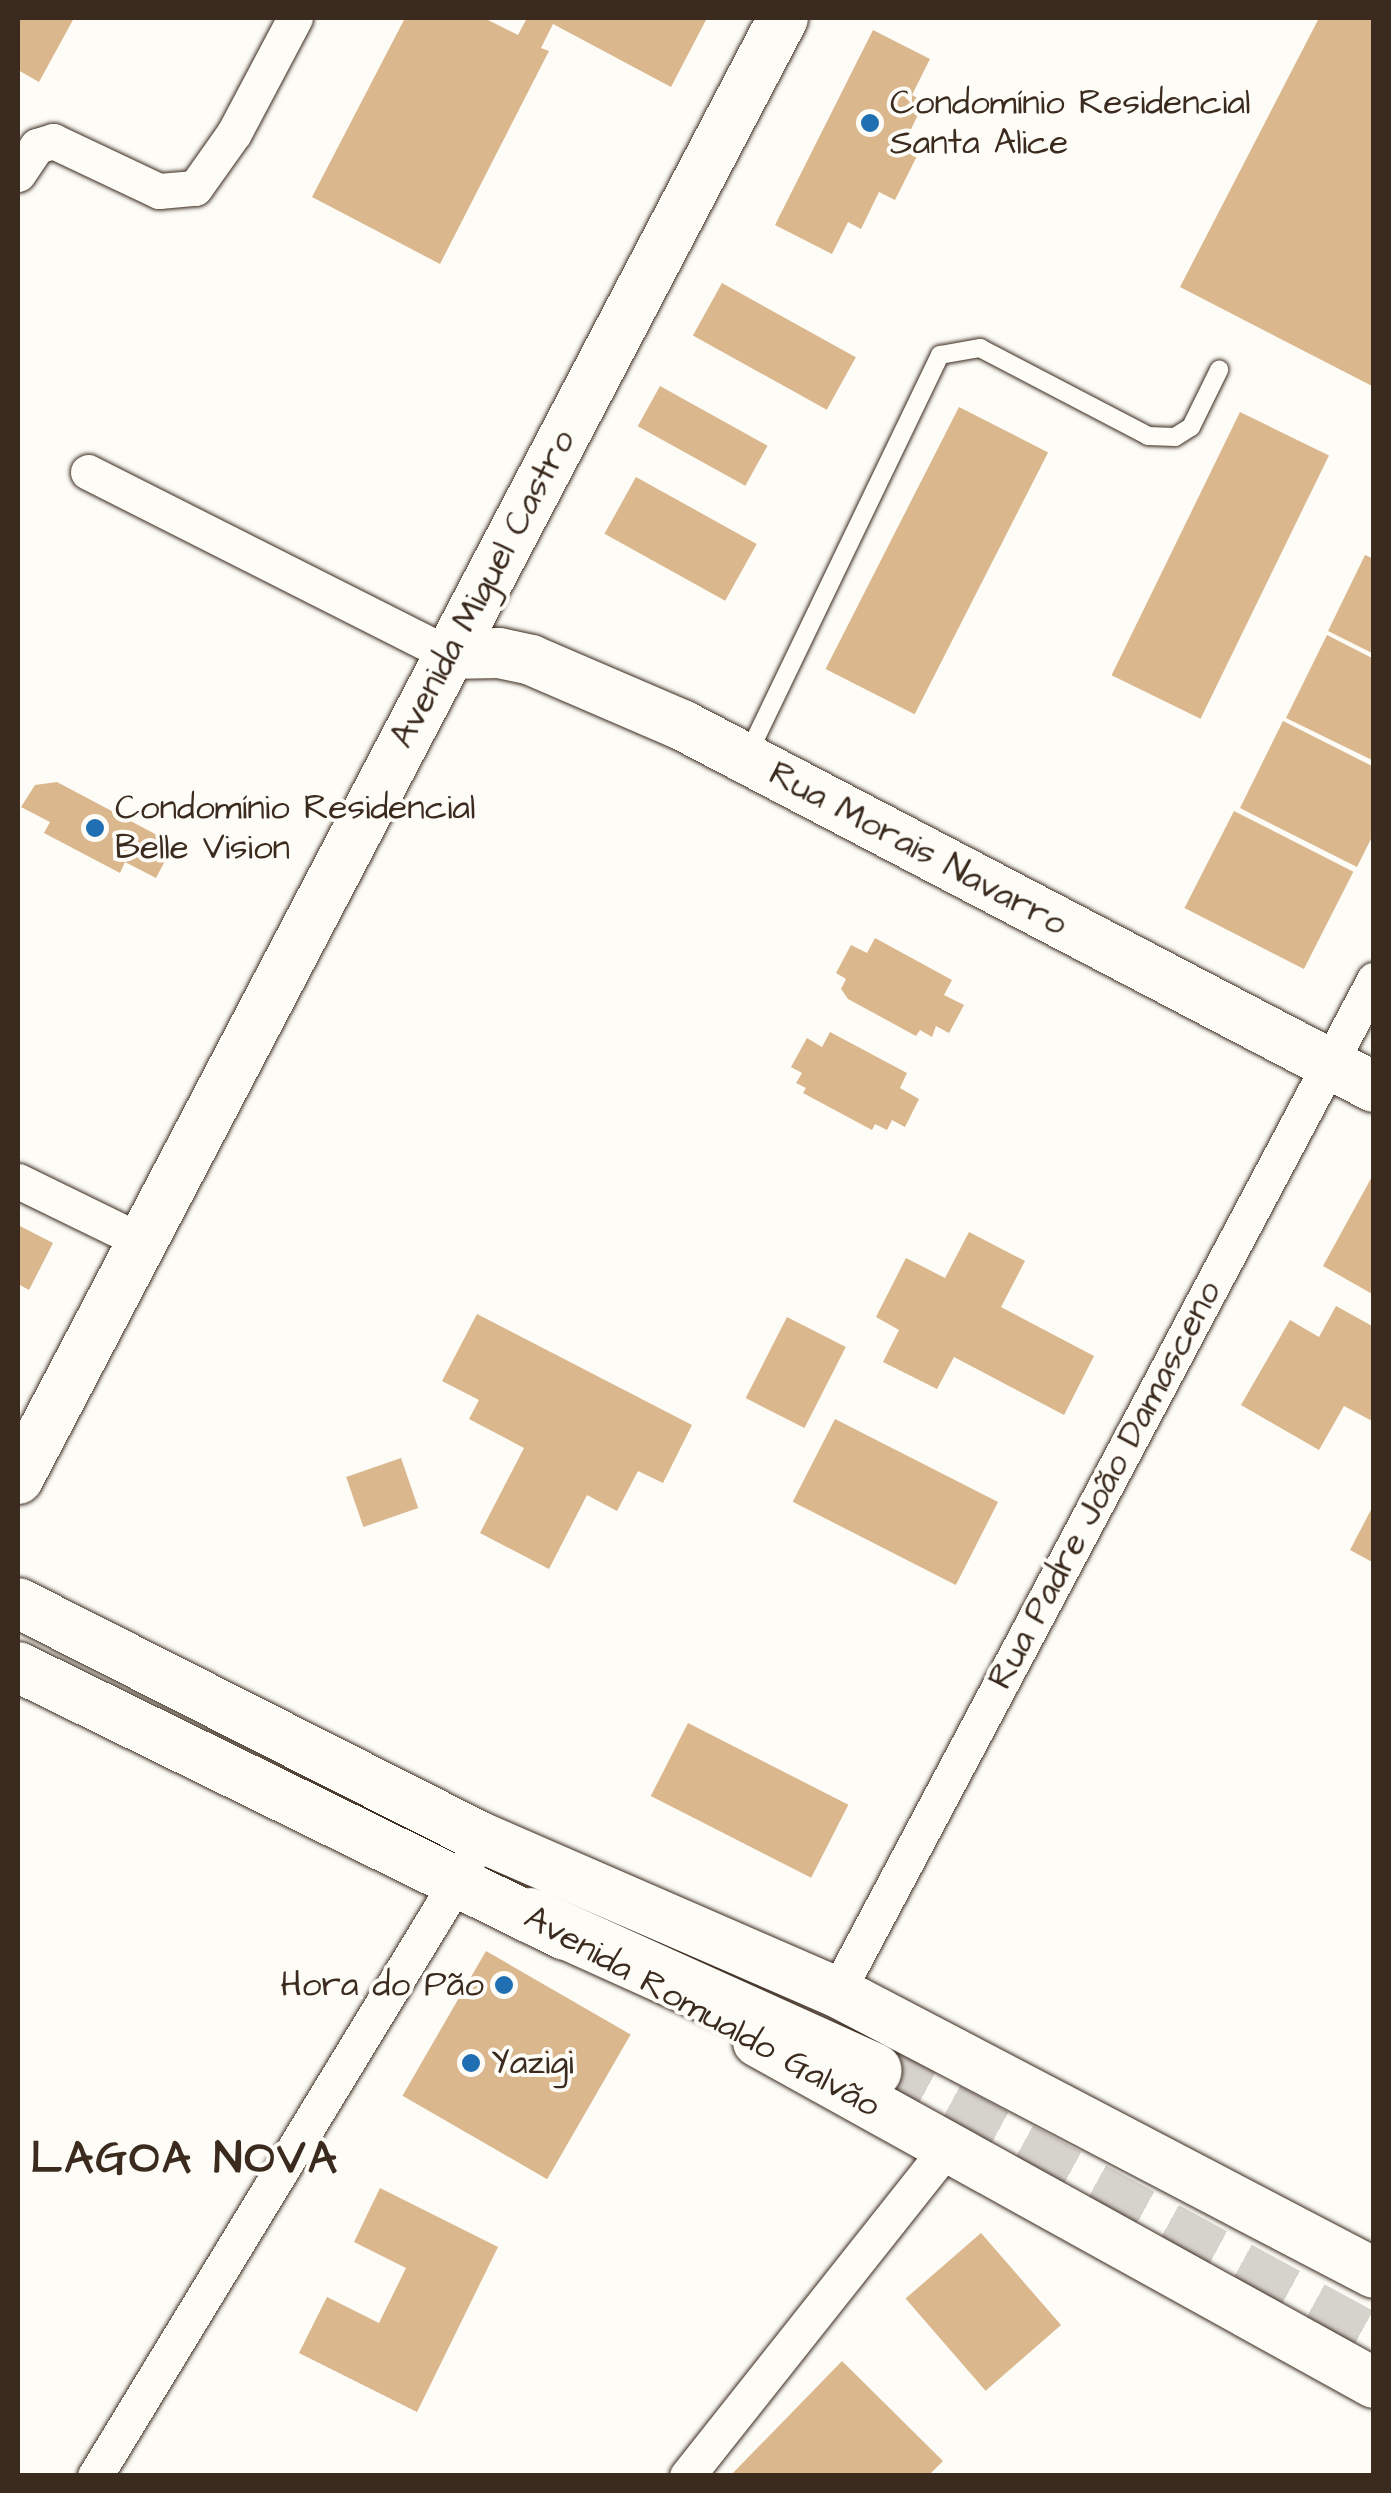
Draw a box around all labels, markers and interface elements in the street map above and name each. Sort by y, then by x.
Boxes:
place label: Condomínio Residencial Santa Alice [890,82,1251,164]
marker: Condomínio Residencial Santa Alice [859,112,881,134]
street label: Avenida Miguel Castro [381,423,585,755]
street label: Rua Morais Navarro [762,753,1074,945]
place label: Condomínio Residencial Belle Vision [115,787,476,869]
marker: Condomínio Residencial Belle Vision [84,817,106,839]
street label: Rua Padre João Damasceno [979,1274,1231,1696]
street label: Avenida Romualdo Galvão [517,1897,887,2127]
place label: Hora do Pão [281,1964,484,2006]
marker: Hora do Pão [493,1974,515,1996]
place label: Yazigi [491,2042,573,2084]
marker: Yazigi [460,2052,482,2074]
district label: LAGOA NOVA [31,2133,339,2187]

